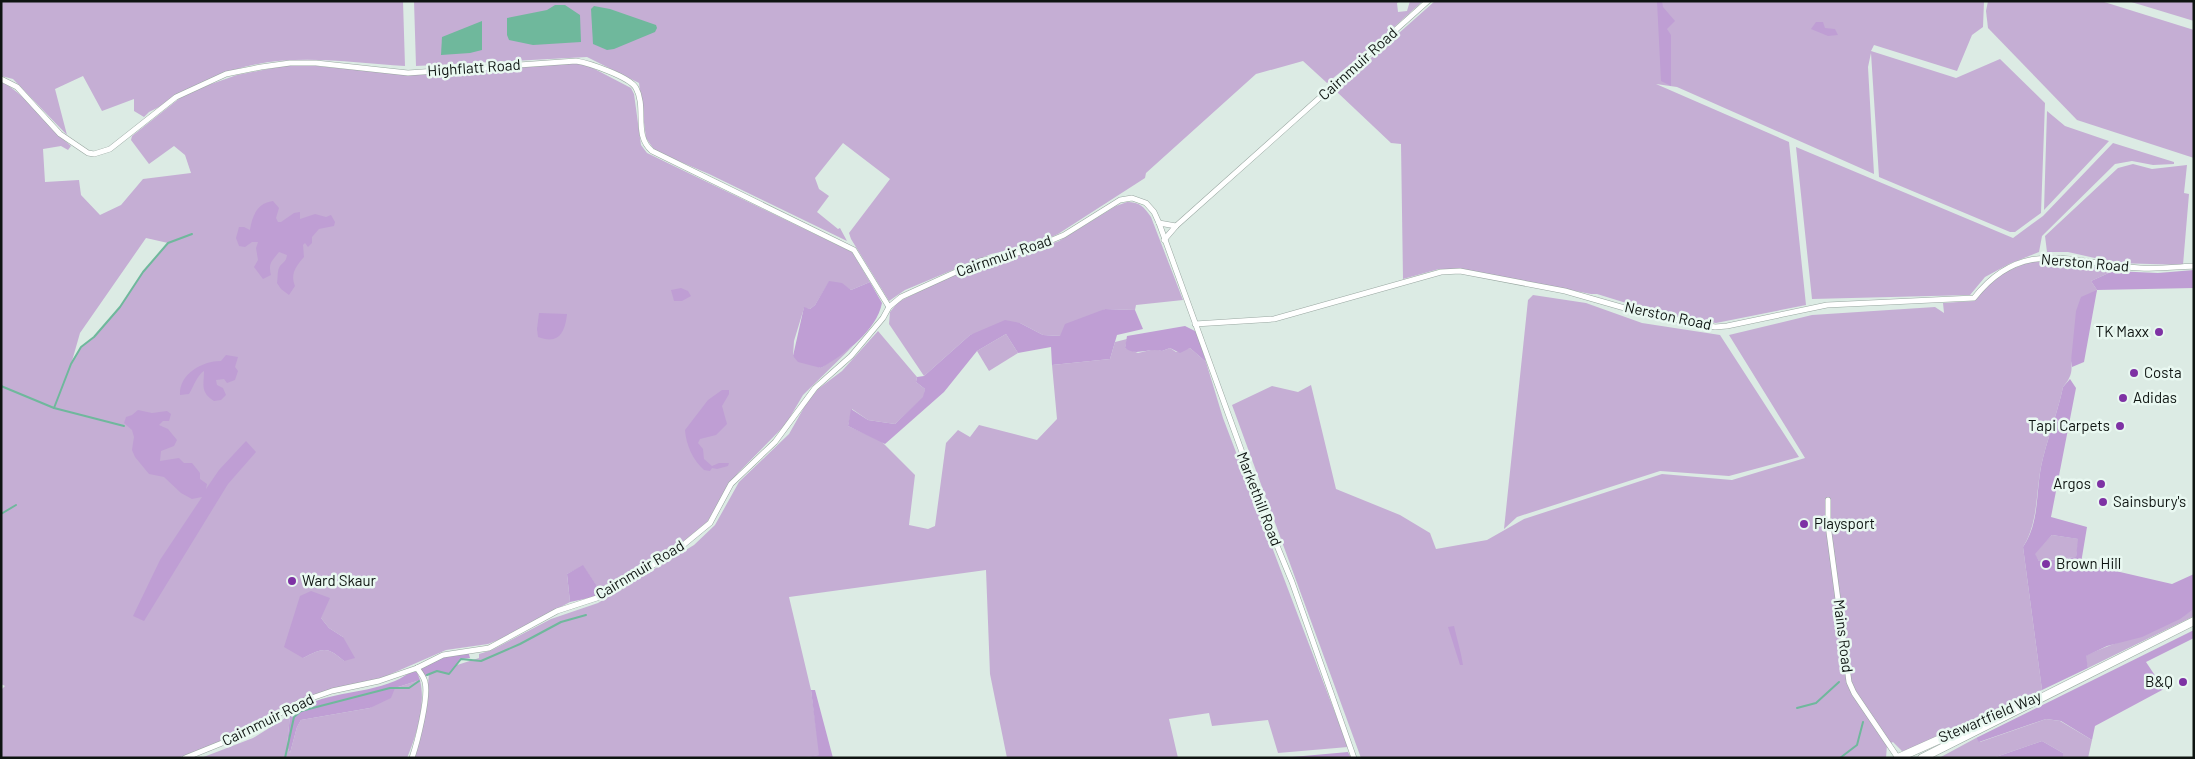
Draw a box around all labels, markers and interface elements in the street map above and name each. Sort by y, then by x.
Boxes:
street label: Cairnmuir Road [1314,23,1400,103]
street label: Highflatt Road [427,55,521,79]
street label: Cairnmuir Road [953,230,1054,280]
street label: Nerston Road [2040,249,2130,275]
street label: Nerston Road [1623,297,1713,333]
place label: TK Maxx [2096,322,2149,340]
marker: TK Maxx [2153,326,2165,338]
place label: Costa [2144,363,2182,381]
marker: Costa [2128,367,2140,379]
place label: Adidas [2133,388,2177,406]
marker: Adidas [2117,392,2129,404]
place label: Tapi Carpets [2028,416,2110,434]
marker: Tapi Carpets [2114,420,2126,432]
street label: Markethill Road [1234,449,1286,548]
place label: Argos [2053,474,2091,492]
marker: Argos [2095,478,2107,490]
place label: Sainsbury's [2113,492,2186,510]
marker: Sainsbury's [2097,496,2109,508]
place label: Playsport [1814,514,1875,532]
marker: Playsport [1798,518,1810,530]
street label: Cairnmuir Road [592,536,687,603]
place label: Brown Hill [2056,554,2121,572]
marker: Brown Hill [2040,558,2052,570]
place label: Ward Skaur [302,571,377,589]
marker: Ward Skaur [286,575,298,587]
street label: Mains Road [1831,598,1857,674]
place label: B&Q [2145,672,2173,690]
marker: B&Q [2177,676,2189,688]
street label: Stewartfield Way [1935,686,2044,746]
street label: Cairnmuir Road [219,689,316,749]

